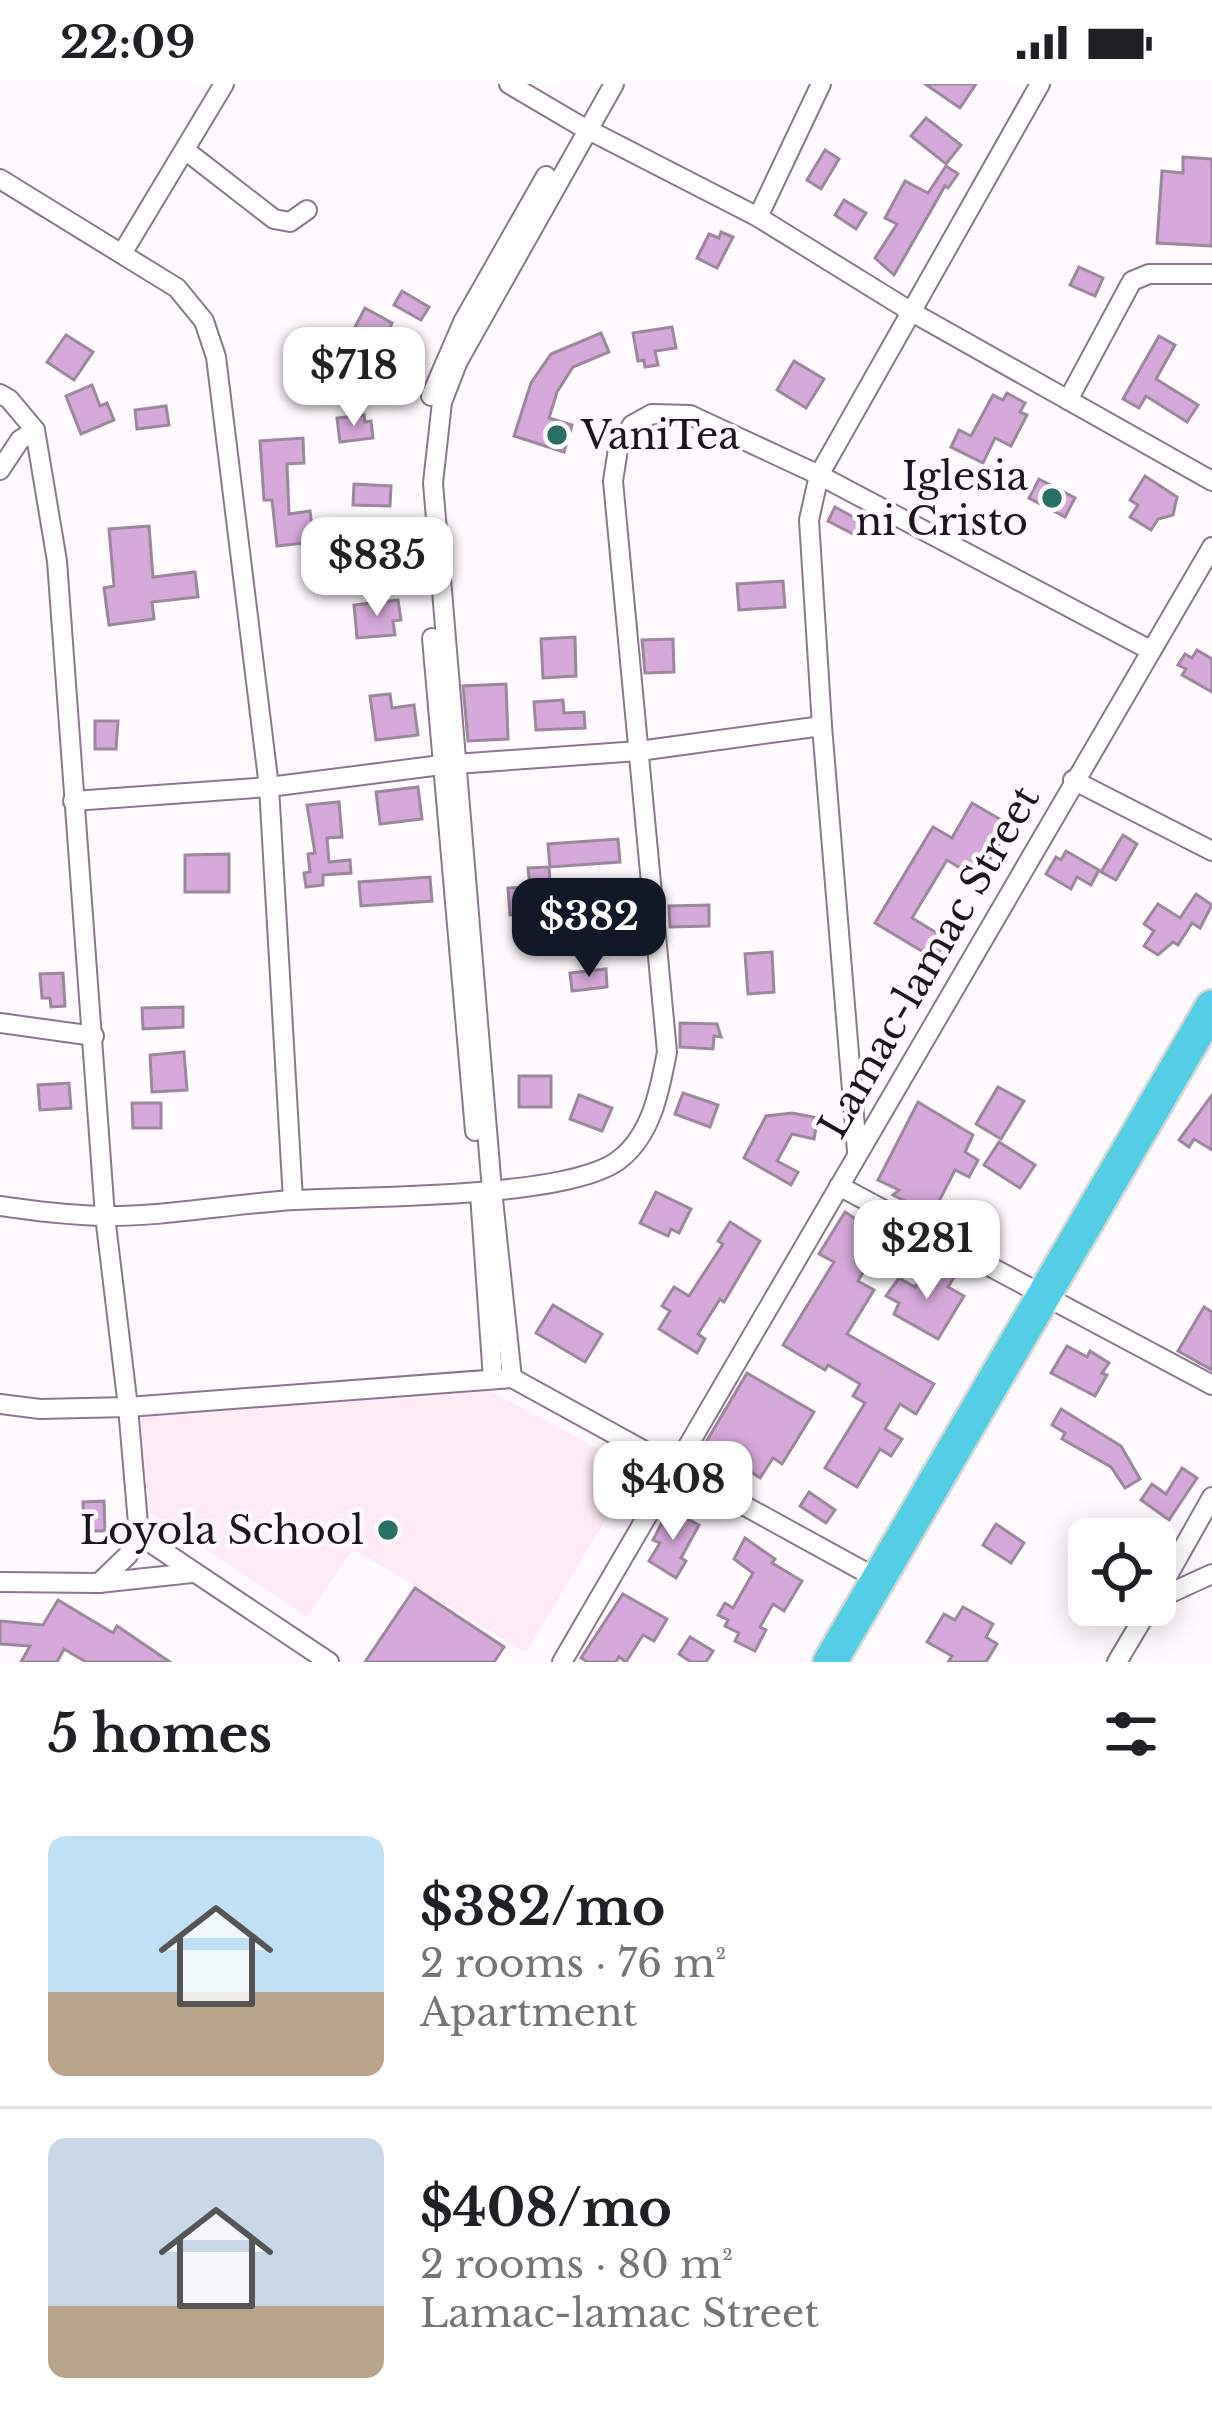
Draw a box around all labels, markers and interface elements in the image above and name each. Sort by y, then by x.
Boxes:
text: 22:09 [60,14,196,70]
pin: $718 [283,327,425,429]
text: $718 [310,341,398,390]
place label: VaniTea [580,411,740,460]
marker: VaniTea [544,422,570,448]
place label: Iglesia ni Cristo [856,452,1028,546]
marker: Iglesia ni Cristo [1039,485,1065,511]
pin: $835 [306,517,448,619]
text: $835 [328,531,426,580]
street label: Lamac-lamac Street [808,777,1050,1147]
pin: $382 [518,878,660,980]
text: $382 [539,892,639,941]
pin: $281 [856,1200,998,1302]
text: $281 [881,1214,973,1263]
pin: $408 [602,1441,744,1543]
text: $408 [620,1455,726,1504]
place label: Loyola School [80,1506,364,1555]
marker: Loyola School [375,1517,401,1543]
map controls [1068,1518,1176,1626]
button: locate [1068,1518,1176,1626]
icon: filters [1098,1701,1164,1767]
text: 5 homes [48,1703,272,1766]
text: $382/mo [420,1876,665,1939]
icon: home [144,1884,288,2028]
text: 2 rooms · 76 m² [420,1939,726,1988]
text: Apartment [420,1988,637,2037]
text: $408/mo [420,2177,672,2240]
icon: home [144,2186,288,2330]
text: 2 rooms · 80 m² [420,2240,733,2289]
text: Lamac-lamac Street [420,2289,819,2338]

